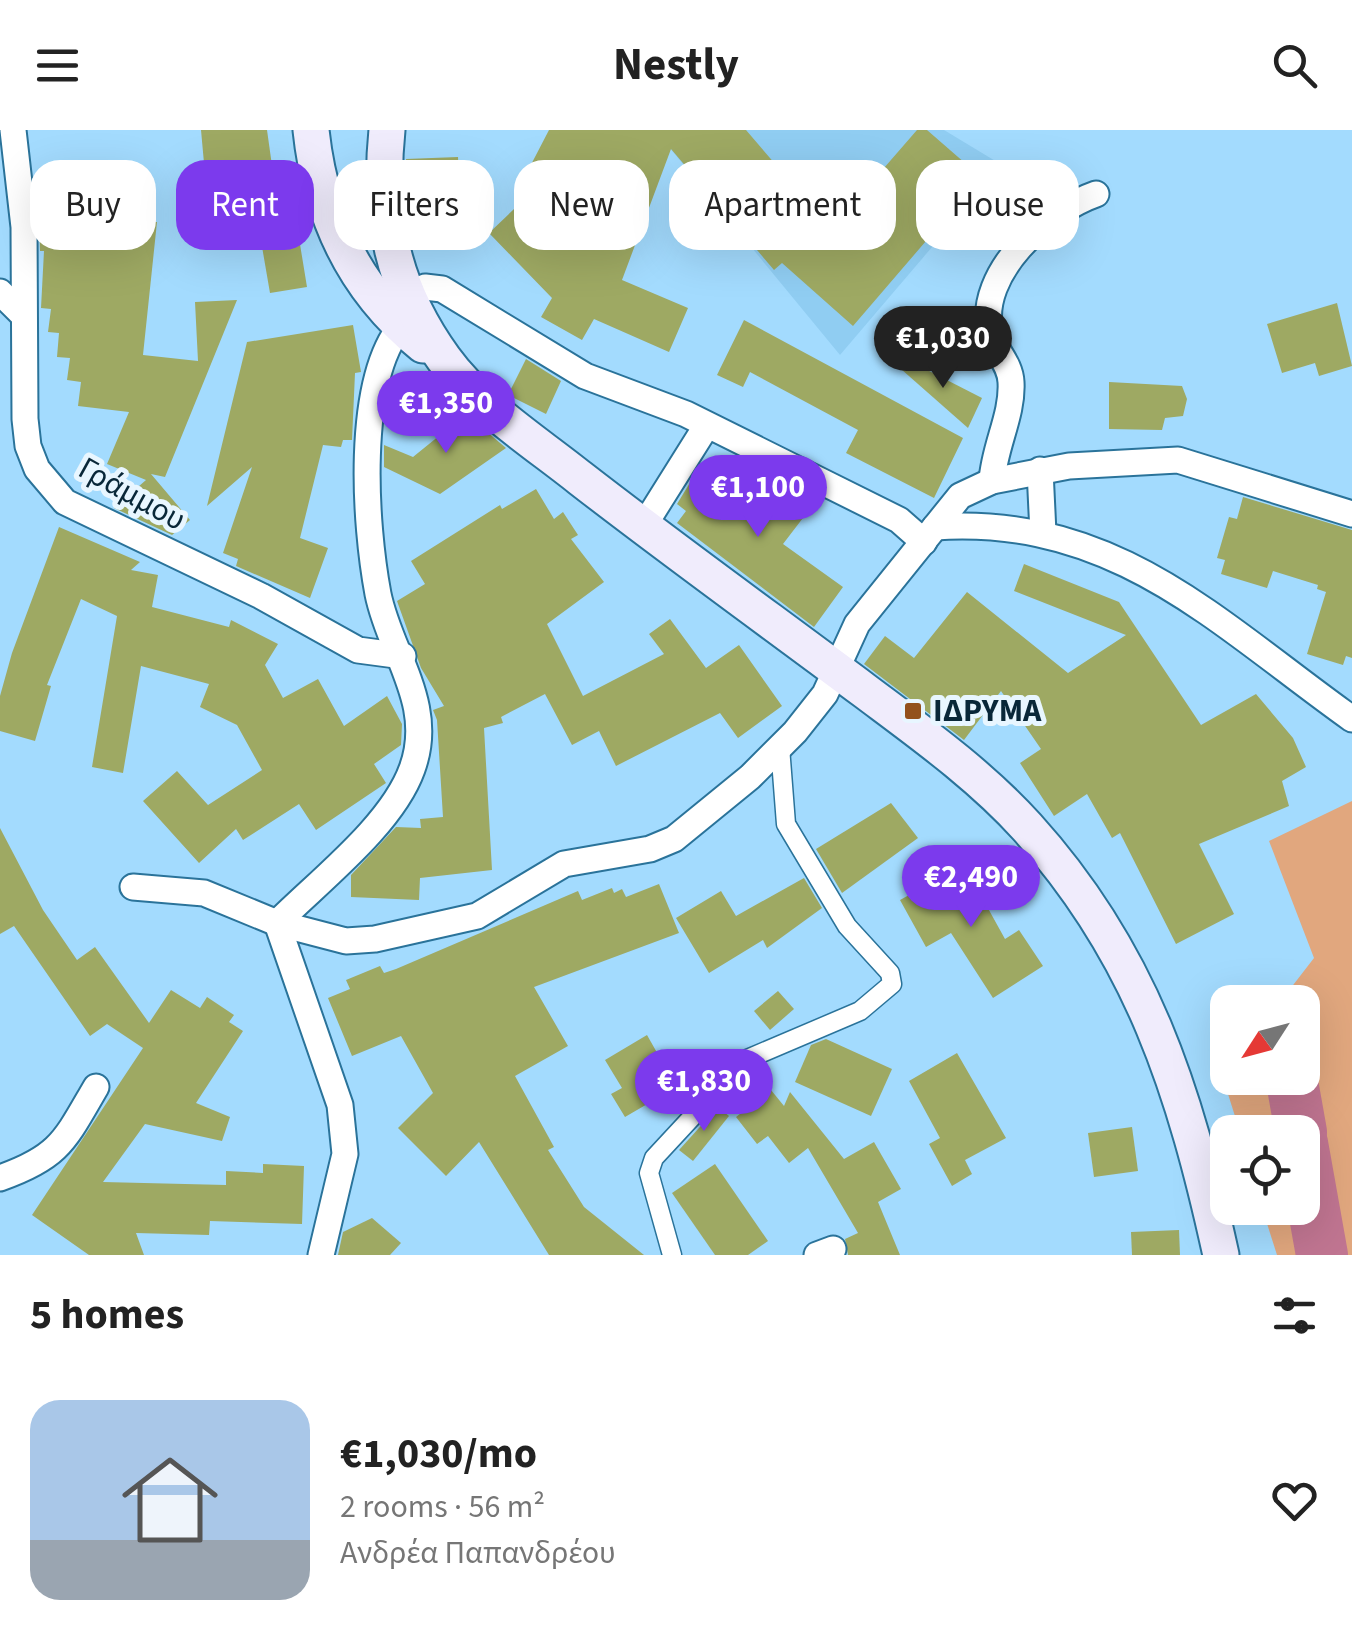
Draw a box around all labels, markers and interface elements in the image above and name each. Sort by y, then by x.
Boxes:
text: Nestly [613,33,739,97]
icon: menu [30,38,85,93]
icon: search [1267,38,1322,93]
chip: Buy [30,160,156,250]
chip: Rent [176,160,314,250]
chip: Filters [334,160,494,250]
chip: New [514,160,649,250]
chip: Apartment [669,160,896,250]
chip: House [916,160,1079,250]
pin: €1,030 [862,306,1024,391]
text: €1,030 [896,315,990,361]
pin: €1,350 [365,371,527,456]
text: €1,350 [399,380,493,426]
street label: Γράμμου [70,446,194,542]
pin: €1,100 [677,455,839,540]
text: €1,100 [711,464,805,510]
place label: ΙΔΡΥΜΑ [933,688,1042,734]
marker: ΙΔΡΥΜΑ [902,700,924,722]
pin: €2,490 [890,845,1052,930]
text: €2,490 [924,854,1018,900]
north arrow [1210,985,1320,1095]
map controls [1210,985,1320,1225]
pin: €1,830 [623,1049,785,1134]
text: €1,830 [657,1058,751,1104]
button: locate [1210,1115,1320,1225]
text: 5 homes [30,1285,184,1345]
icon: filters [1267,1288,1322,1343]
text: €1,030/mo [340,1424,537,1484]
icon: home [110,1440,230,1560]
icon: heart [1267,1473,1322,1528]
text: 2 rooms · 56 m² [340,1484,545,1530]
text: Ανδρέα Παπανδρέου [340,1530,616,1576]

